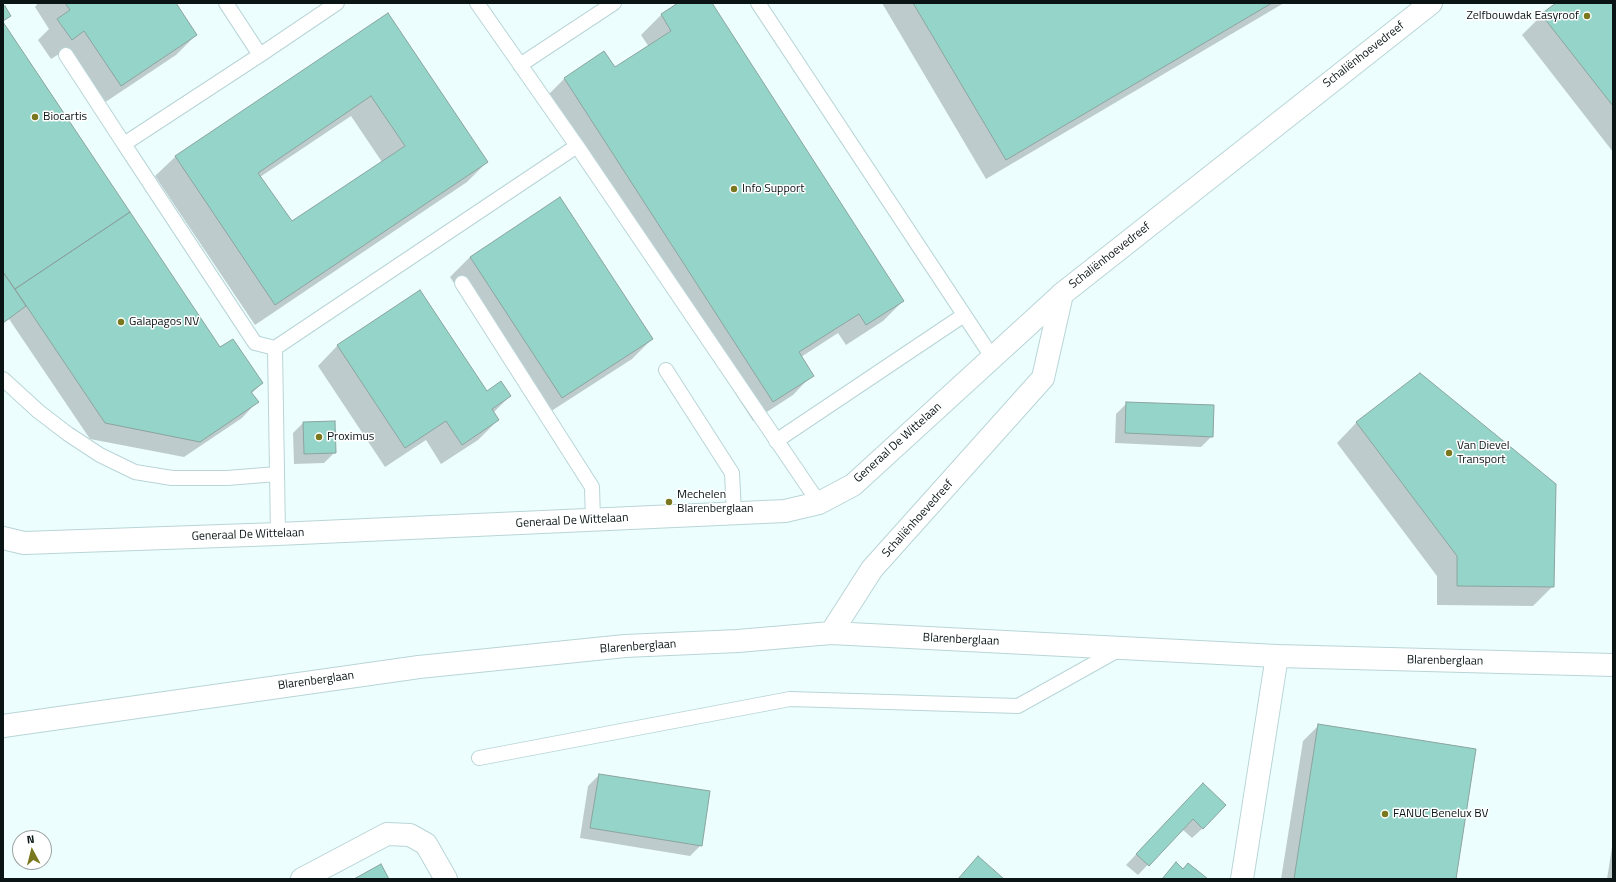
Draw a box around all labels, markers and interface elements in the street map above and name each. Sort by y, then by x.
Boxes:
place label: Zelfbouwdak Easyroof [1466,9,1579,23]
marker: Zelfbouwdak Easyroof [1582,11,1592,21]
street label: Schaliënhoevedreef [1321,19,1407,91]
place label: Biocartis [43,110,87,124]
marker: Biocartis [30,112,40,122]
place label: Info Support [742,182,804,196]
marker: Info Support [729,184,739,194]
street label: Schaliënhoevedreef [1067,220,1153,292]
place label: Galapagos NV [129,315,199,329]
marker: Galapagos NV [116,317,126,327]
street label: Generaal De Wittelaan [851,400,945,486]
place label: Proximus [327,430,374,444]
marker: Proximus [314,432,324,442]
place label: Van Dievel Transport [1457,439,1510,467]
marker: Van Dievel Transport [1444,448,1454,458]
street label: Schaliënhoevedreef [880,477,956,561]
place label: Mechelen Blarenberglaan [677,488,754,516]
marker: Mechelen Blarenberglaan [664,497,674,507]
street label: Generaal De Wittelaan [515,511,629,531]
street label: Generaal De Wittelaan [191,526,305,544]
street label: Blarenberglaan [922,631,1000,649]
street label: Blarenberglaan [599,637,677,657]
street label: Blarenberglaan [1407,653,1483,669]
street label: Blarenberglaan [277,669,355,693]
place label: FANUC Benelux BV [1393,807,1488,821]
marker: FANUC Benelux BV [1380,809,1390,819]
north arrow [12,830,52,870]
text: N [26,831,35,847]

